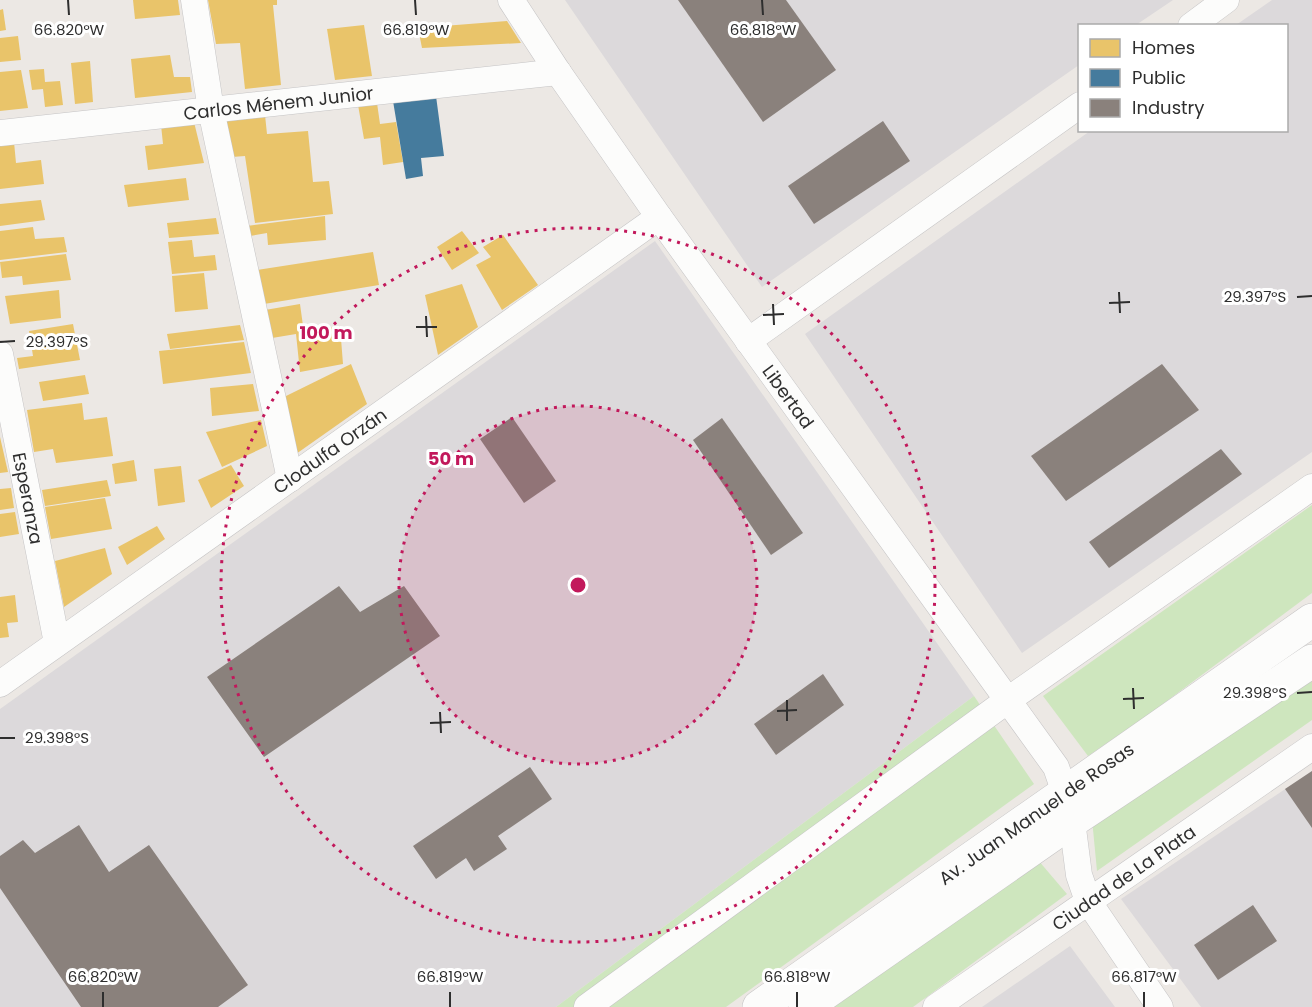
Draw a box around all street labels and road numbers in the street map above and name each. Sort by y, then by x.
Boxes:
street label: Carlos Ménem Junior [182,80,375,125]
street label: Libertad [757,359,820,433]
street label: Clodulfa Orzán [268,402,391,499]
street label: Esperanza [7,450,50,546]
street label: Av. Juan Manuel de Rosas [933,736,1139,890]
street label: Ciudad de La Plata [1047,819,1201,936]

